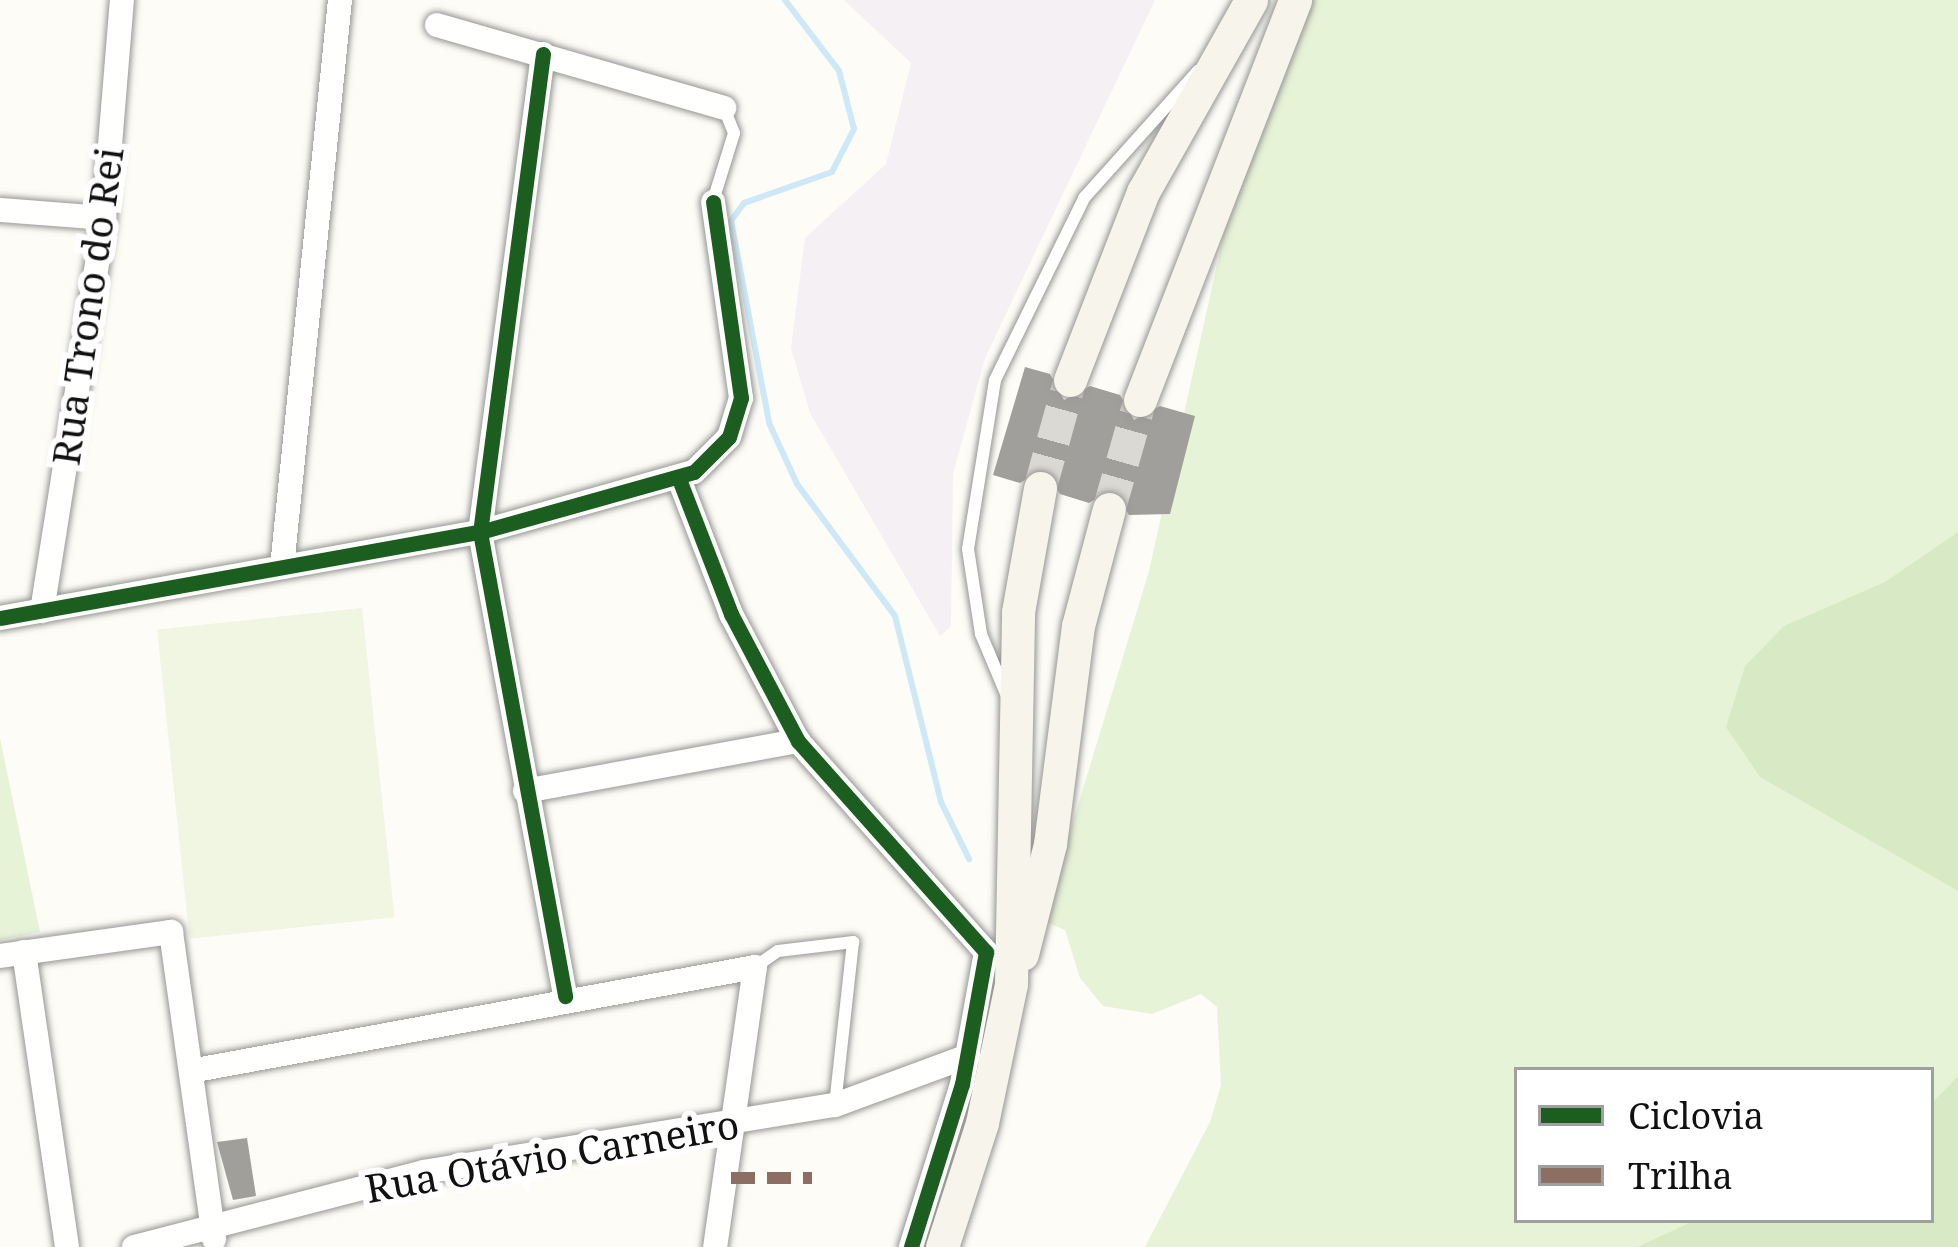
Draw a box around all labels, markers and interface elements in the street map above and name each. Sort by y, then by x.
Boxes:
street label: Rua Trono do Rei [42,144,132,468]
legend [1514,1067,1934,1223]
text: Ciclovia [1628,1091,1764,1140]
street label: Rua Otávio Carneiro [362,1100,742,1212]
text: Trilha [1628,1151,1733,1200]

